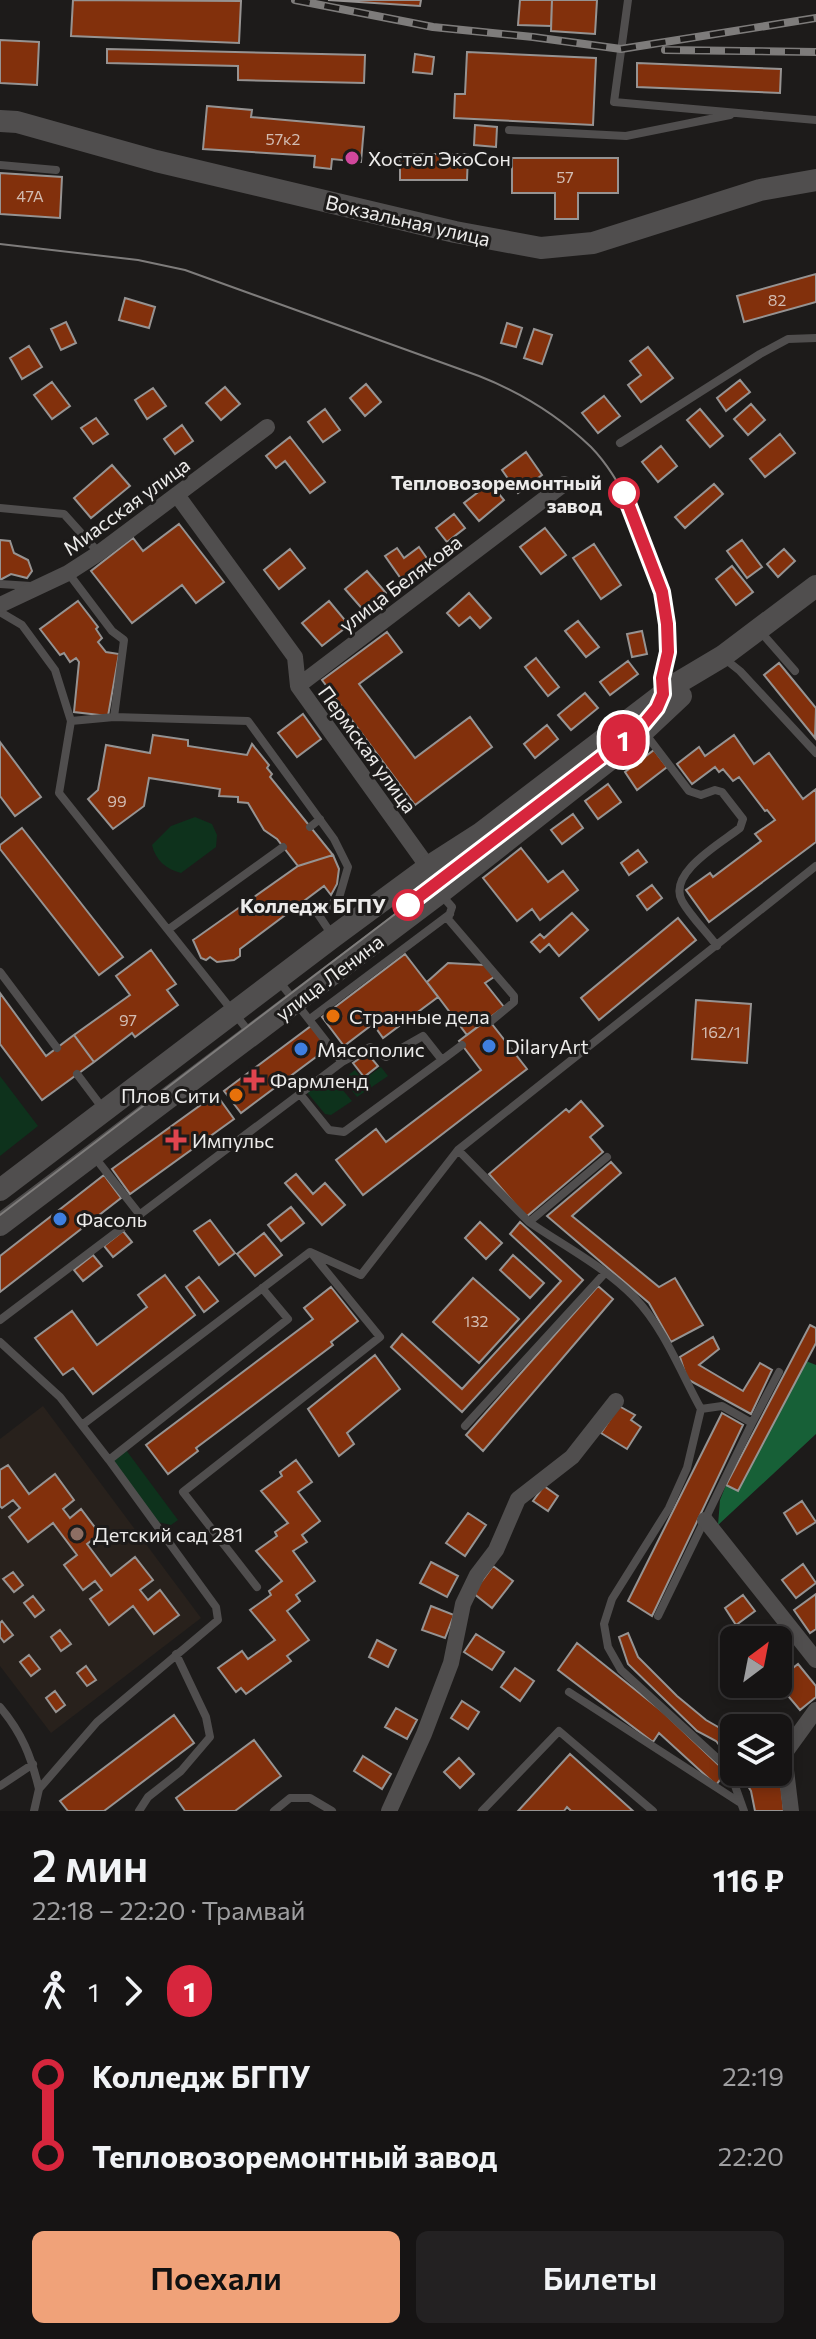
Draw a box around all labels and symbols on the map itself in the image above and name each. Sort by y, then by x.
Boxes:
house number: 57к2 [266,129,301,148]
place label: Хостел ЭкоСон [368,146,511,170]
marker: Хостел ЭкоСон [343,149,361,167]
house number: 57 [556,167,574,186]
house number: 47А [16,186,44,205]
street label: Вокзальная улица [323,189,493,251]
house number: 82 [768,290,786,309]
street label: Миасская улица [58,452,194,560]
place label: Тепловозоремонтный завод [391,470,603,517]
marker: Тепловозоремонтный завод [609,478,639,508]
street label: улица Белякова [334,529,466,637]
street label: Пермская улица [314,681,422,817]
line badge: 1 [597,714,649,766]
house number: 99 [107,791,127,810]
marker: Колледж БГПУ [393,890,423,920]
place label: Колледж БГПУ [240,893,386,917]
street label: улица Ленина [270,929,388,1025]
place label: Странные дела [349,1004,490,1028]
marker: Странные дела [324,1007,342,1025]
house number: 97 [119,1010,137,1029]
house number: 162/1 [701,1022,741,1041]
place label: DilaryArt [505,1034,589,1058]
place label: Мясополис [317,1037,425,1061]
marker: DilaryArt [480,1037,498,1055]
marker: Мясополис [292,1040,310,1058]
place label: Фармленд [270,1068,369,1092]
marker: Фармленд [245,1071,263,1089]
place label: Плов Сити [121,1083,220,1107]
marker: Плов Сити [227,1086,245,1104]
place label: Импульс [192,1128,274,1152]
marker: Импульс [167,1131,185,1149]
place label: Фасоль [76,1207,147,1231]
marker: Фасоль [51,1210,69,1228]
house number: 132 [464,1311,489,1330]
place label: Детский сад 281 [93,1522,243,1546]
marker: Детский сад 281 [68,1525,86,1543]
north arrow [720,1626,792,1698]

